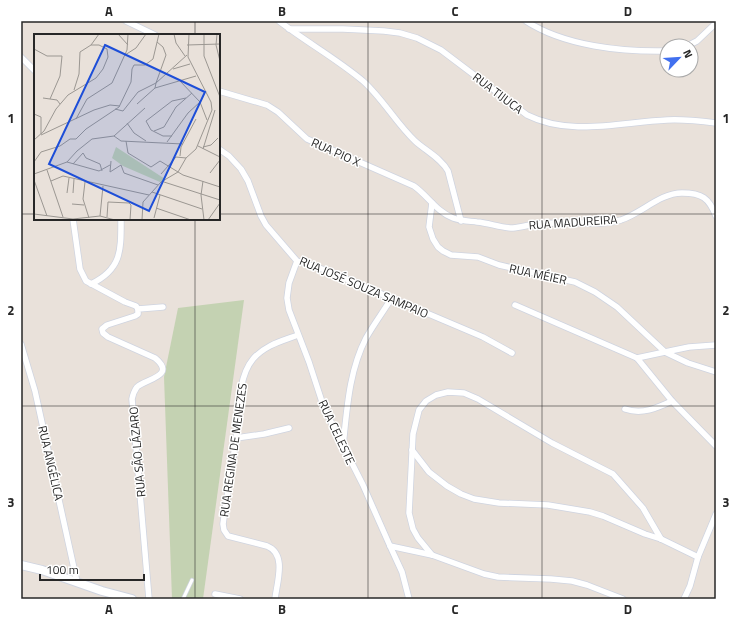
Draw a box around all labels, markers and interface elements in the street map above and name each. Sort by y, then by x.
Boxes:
text: A [105,1,113,21]
text: B [278,1,286,21]
text: C [451,1,459,21]
text: D [624,1,632,21]
inset map [34,34,220,220]
north arrow [659,38,699,78]
text: N [679,47,697,61]
street label: RUA TIJUCA [469,68,527,118]
text: 1 [7,108,15,128]
text: 1 [722,108,730,128]
street label: RUA PIO X [308,133,364,171]
street label: RUA MADUREIRA [528,209,618,235]
street label: RUA JOSÉ SOUZA SAMPAIO [296,251,432,323]
street label: RUA MÉIER [507,259,569,289]
text: 2 [7,300,15,320]
text: 2 [722,300,730,320]
street label: RUA REGINA DE MENEZES [214,382,252,518]
street label: RUA CELESTE [314,396,361,468]
street label: RUA SÃO LÁZARO [124,406,150,498]
street label: RUA ANGÉLICA [33,424,69,502]
text: 3 [7,492,15,512]
text: 3 [722,492,730,512]
scale bar [40,556,144,582]
text: 100 m [46,560,79,579]
text: A [105,599,113,619]
text: B [278,599,286,619]
text: C [451,599,459,619]
text: D [624,599,632,619]

